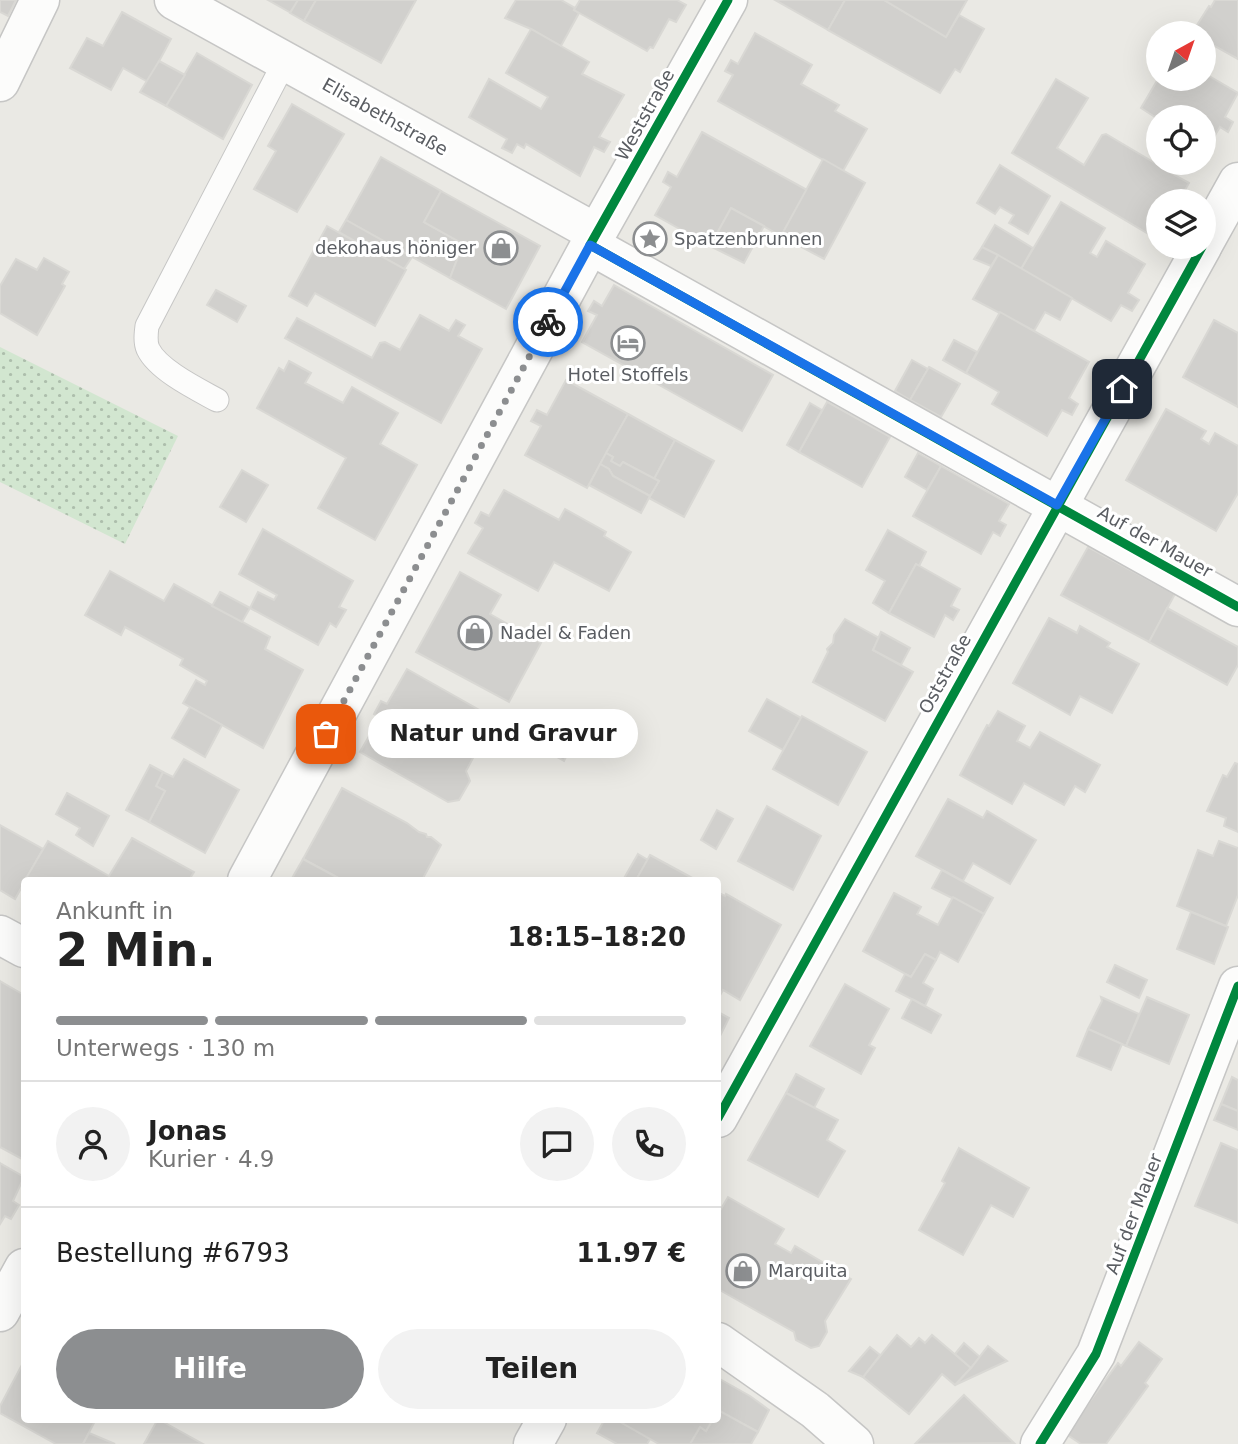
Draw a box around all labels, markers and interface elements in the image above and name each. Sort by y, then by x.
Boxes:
north arrow [1146,21,1216,91]
map controls [1146,21,1216,259]
street label: Weststraße [611,65,678,164]
street label: Elisabethstraße [319,73,452,160]
button: locate [1146,105,1216,175]
button: layers [1146,189,1216,259]
place icon: Spatzenbrunnen [631,220,669,258]
place label: Spatzenbrunnen [674,228,822,249]
shop icon: dekohaus höniger [482,229,520,267]
place label: dekohaus höniger [315,237,477,258]
courier [513,287,583,357]
icon: bike [529,303,567,341]
hotel icon: Hotel Stoffels [609,324,647,362]
pin [1092,359,1152,419]
place label: Hotel Stoffels [568,364,688,385]
icon: home [1103,370,1141,408]
street label: Auf der Mauer [1094,501,1217,582]
shop icon: Nadel & Faden [456,614,494,652]
place label: Nadel & Faden [500,622,631,643]
street label: Oststraße [914,630,975,717]
pin [296,704,356,764]
callout: Natur und Gravur [368,710,638,758]
icon: bag [307,715,345,753]
text: Natur und Gravur [389,720,617,746]
text: Ankunft in [56,898,173,924]
text: 18:15–18:20 [507,922,686,952]
text: 2 Min. [56,923,216,977]
text: Unterwegs · 130 m [56,1035,275,1061]
button: person [56,1107,130,1181]
button: chat [520,1107,594,1181]
button: phone [612,1107,686,1181]
text: Jonas [148,1116,227,1146]
text: Kurier · 4.9 [148,1146,274,1172]
street label: Auf der Mauer [1101,1150,1166,1277]
text: Bestellung #6793 [56,1238,290,1268]
text: 11.97 € [577,1238,686,1268]
shop icon: Marquita [724,1252,762,1290]
place label: Marquita [768,1260,848,1281]
button: Hilfe [56,1329,364,1409]
button: Teilen [378,1329,686,1409]

